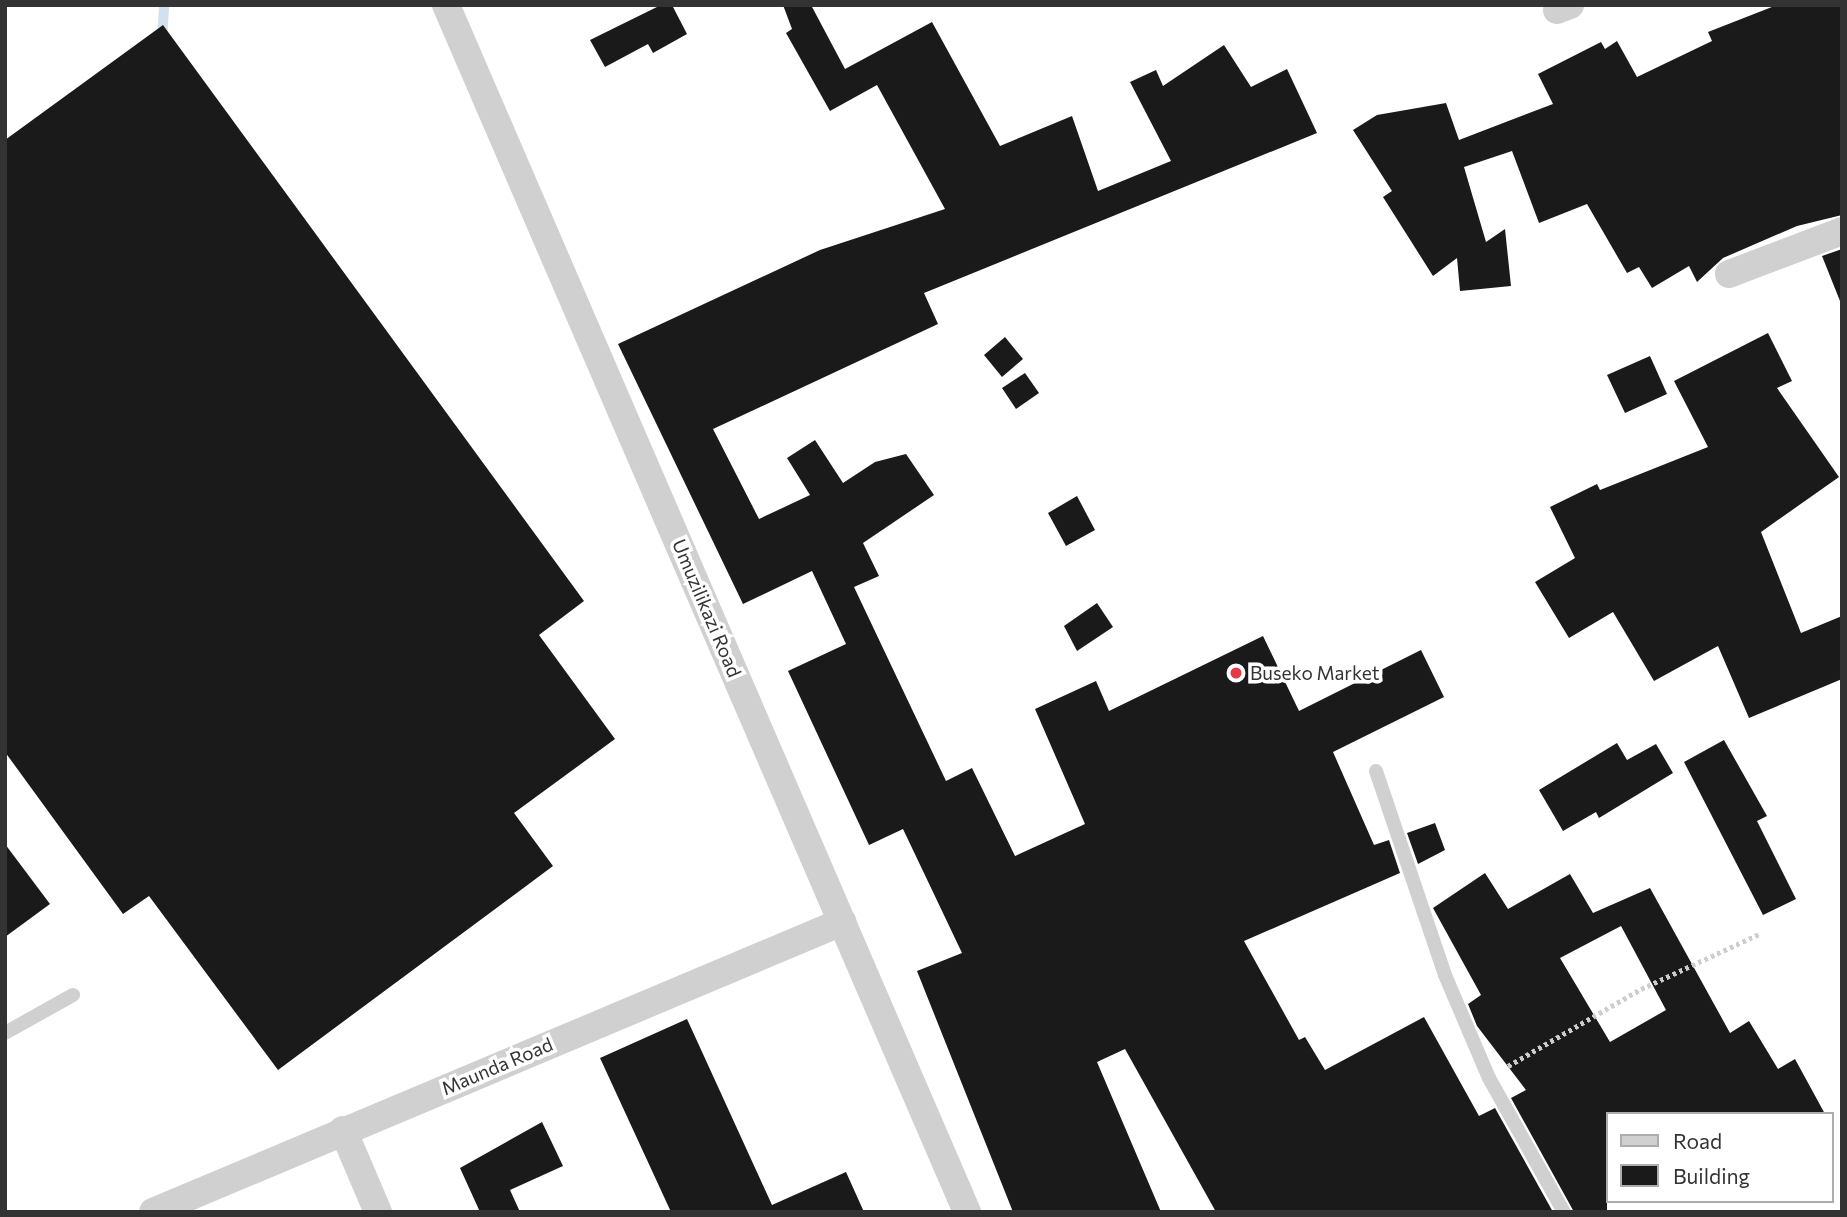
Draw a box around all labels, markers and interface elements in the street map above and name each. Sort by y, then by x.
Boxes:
street label: Umuzilikazi Road [668,536,746,680]
place label: Buseko Market [1250,662,1379,684]
marker: Buseko Market [1228,665,1244,681]
street label: Maunda Road [438,1032,556,1100]
legend [1605,1112,1833,1203]
text: Road [1673,1128,1722,1153]
text: Building [1673,1163,1750,1188]

